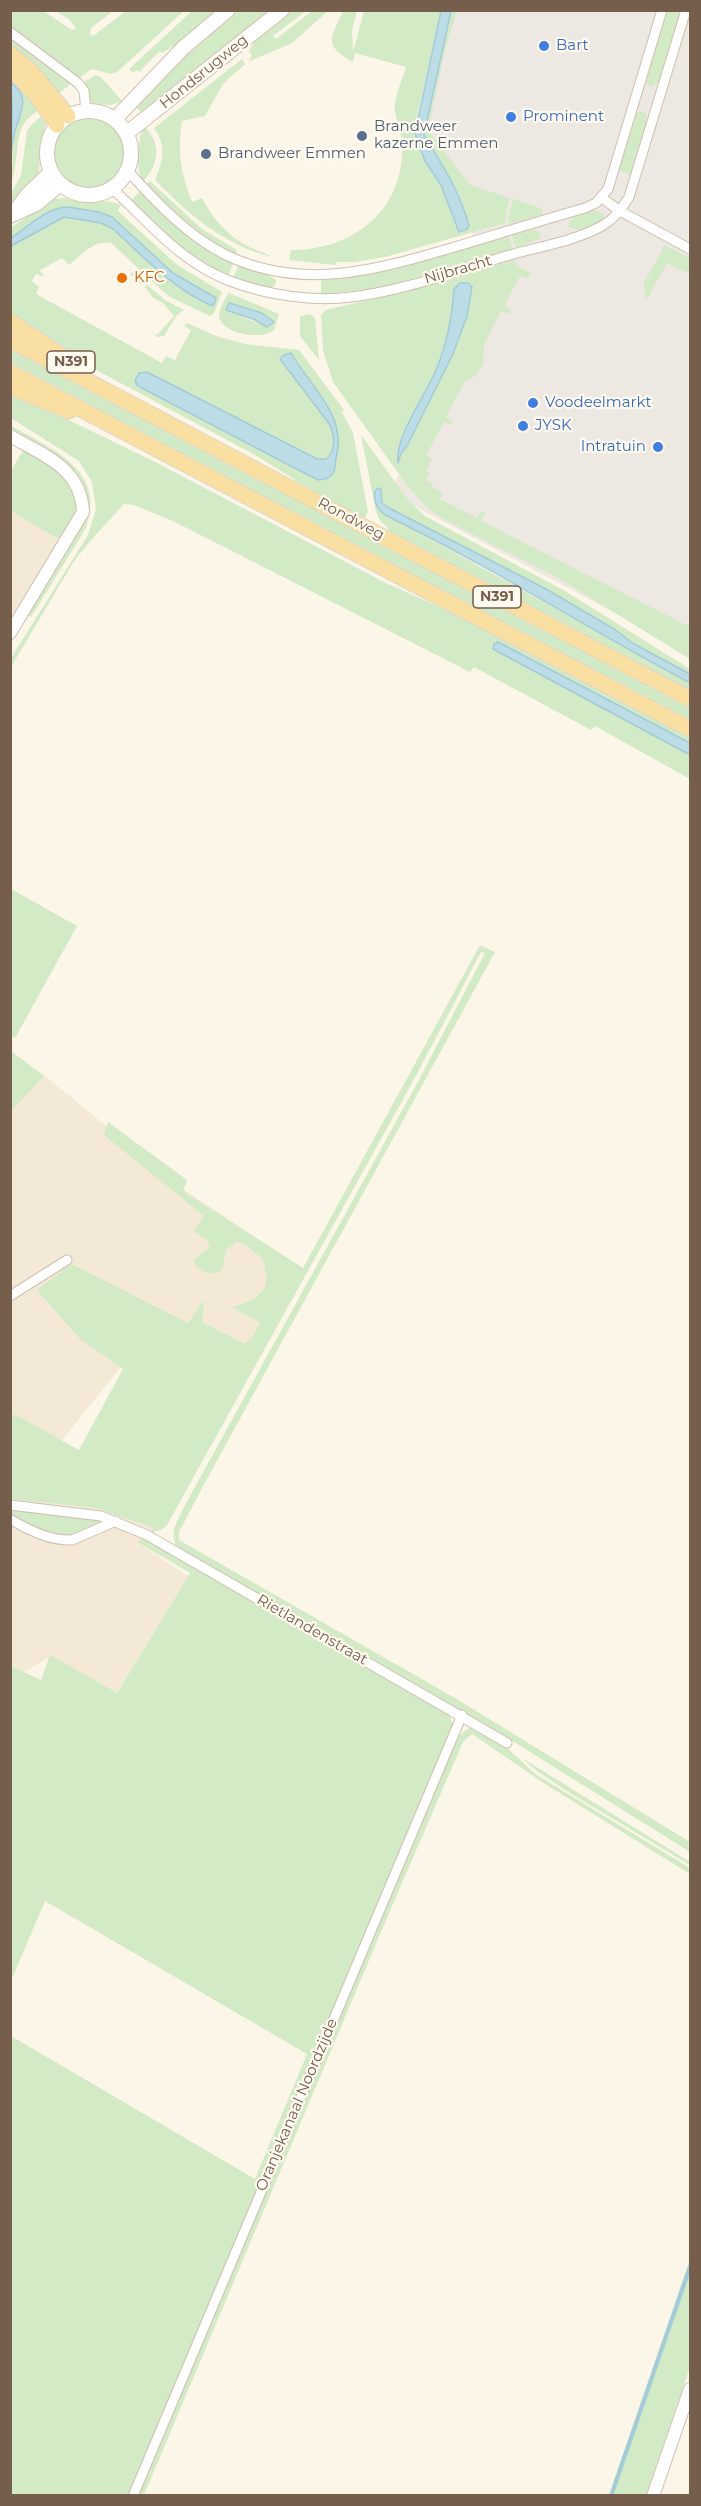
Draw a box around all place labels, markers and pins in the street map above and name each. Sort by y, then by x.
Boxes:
place label: Bart [556,37,588,55]
marker: Bart [537,39,551,53]
place label: Prominent [523,108,604,126]
marker: Prominent [504,110,518,124]
place label: Brandweer kazerne Emmen [374,118,498,153]
marker: Brandweer kazerne Emmen [355,129,369,143]
place label: Brandweer Emmen [218,145,366,163]
marker: Brandweer Emmen [199,147,213,161]
place label: KFC [134,269,165,287]
marker: KFC [115,271,129,285]
place label: Voodeelmarkt [545,394,652,412]
marker: Voodeelmarkt [526,396,540,410]
place label: JYSK [535,417,572,435]
marker: JYSK [516,419,530,433]
place label: Intratuin [581,438,646,456]
marker: Intratuin [651,440,665,454]

